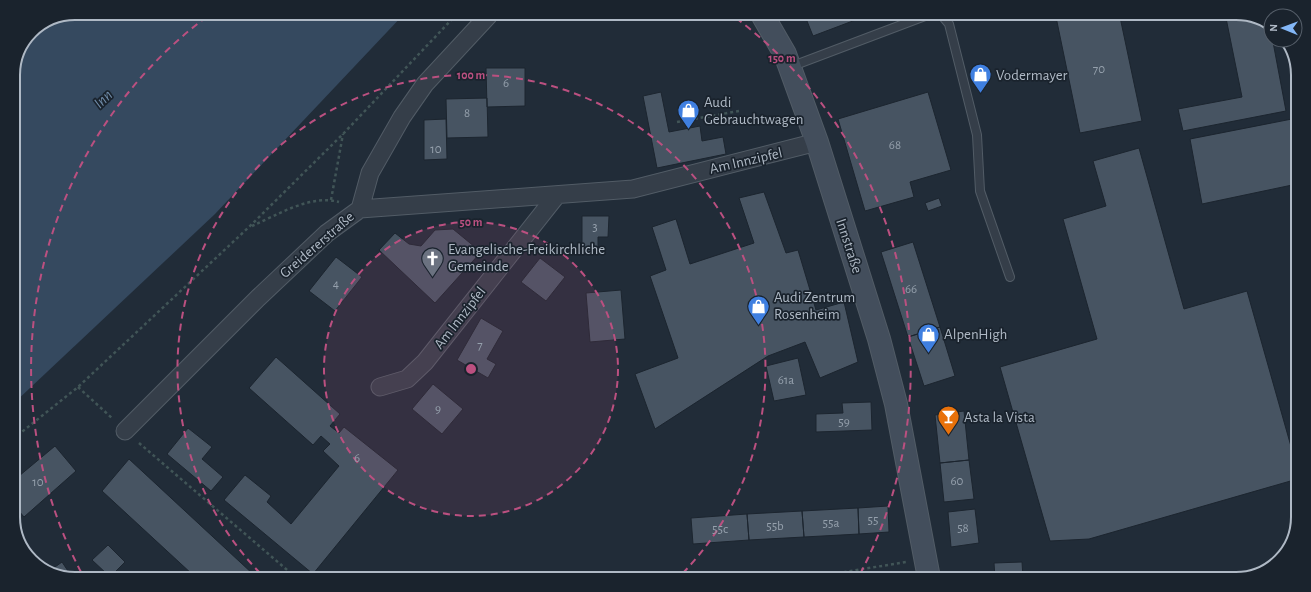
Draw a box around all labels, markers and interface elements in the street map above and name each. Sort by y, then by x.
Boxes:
north arrow [1263,8,1303,48]
text: N [1268,24,1279,32]
text: 150 m [768,52,796,64]
shop icon: Vodermayer [968,62,994,95]
house number: 70 [1093,63,1105,76]
place label: Vodermayer [996,68,1068,83]
text: 100 m [457,69,485,81]
house number: 6 [503,77,509,90]
water label: Inn [91,87,115,111]
place label: Audi Gebrauchtwagen [704,95,804,127]
shop icon: Audi Gebrauchtwagen [675,98,701,131]
house number: 8 [464,107,470,120]
house number: 68 [889,139,901,152]
house number: 10 [430,143,442,156]
street label: Am Innzipfel [708,145,784,177]
street label: Greidererstraße [277,209,357,281]
text: 50 m [460,216,483,228]
street label: Innstraße [833,217,865,275]
house number: 3 [592,221,598,234]
place label: Evangelische-Freikirchliche Gemeinde [448,242,605,274]
church icon: Evangelische-Freikirchliche Gemeinde [420,245,446,278]
house number: 4 [333,278,339,291]
house number: 66 [905,283,917,296]
street label: Am Innzipfel [431,284,489,352]
place label: Audi Zentrum Rosenheim [774,290,855,322]
shop icon: Audi Zentrum Rosenheim [745,293,771,326]
shop icon: AlpenHigh [915,321,941,354]
place label: AlpenHigh [944,327,1007,342]
house number: 7 [477,339,483,352]
centre of rings [464,362,478,376]
house number: 61a [778,374,794,387]
house number: 9 [435,403,441,416]
bar icon: Asta la Vista [935,404,961,437]
place label: Asta la Vista [964,410,1035,425]
house number: 59 [838,416,850,429]
house number: 6 [354,452,360,465]
house number: 60 [951,475,964,488]
house number: 10 [32,476,44,489]
house number: 55 [868,514,878,527]
house number: 55a [823,517,839,530]
house number: 55b [766,520,784,533]
house number: 58 [957,522,969,535]
house number: 55c [712,523,728,536]

